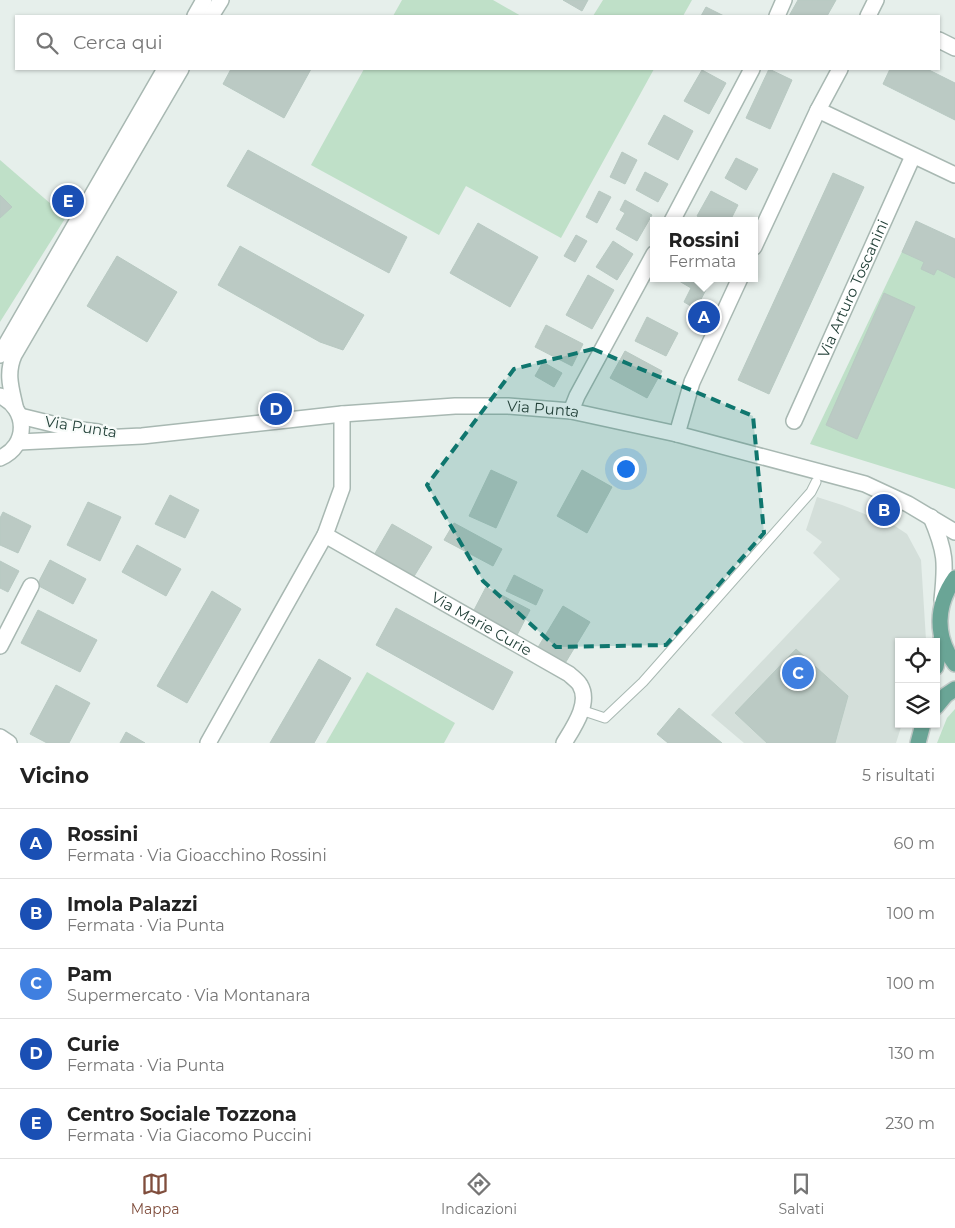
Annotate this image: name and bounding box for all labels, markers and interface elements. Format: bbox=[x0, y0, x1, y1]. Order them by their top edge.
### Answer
search box bbox=[15, 15, 940, 70]
icon: search bbox=[33, 29, 61, 57]
text: Cerca qui bbox=[73, 31, 163, 54]
pin: E bbox=[52, 182, 84, 220]
street label: Via Arturo Toscanini bbox=[814, 216, 892, 361]
popup bbox=[650, 217, 758, 282]
text: Rossini bbox=[668, 229, 740, 252]
text: Fermata bbox=[668, 252, 736, 271]
pin: A bbox=[688, 298, 720, 336]
pin: D bbox=[260, 390, 292, 428]
street label: Via Punta bbox=[506, 396, 581, 422]
street label: Via Punta bbox=[44, 411, 118, 442]
your location bbox=[613, 456, 639, 482]
pin: B bbox=[868, 491, 900, 529]
street label: Via Marie Curie bbox=[428, 588, 535, 660]
map controls bbox=[895, 638, 940, 728]
button: locate bbox=[895, 638, 940, 683]
pin: C bbox=[782, 654, 814, 692]
button: layers bbox=[895, 683, 940, 728]
text: Vicino bbox=[20, 763, 89, 788]
text: 5 risultati bbox=[862, 766, 935, 785]
text: Rossini bbox=[67, 823, 138, 846]
text: A bbox=[30, 834, 42, 853]
text: 60 m bbox=[893, 834, 935, 853]
text: Fermata · Via Gioacchino Rossini bbox=[67, 846, 327, 865]
text: Imola Palazzi bbox=[67, 893, 198, 916]
text: B bbox=[30, 904, 42, 923]
text: 100 m bbox=[887, 904, 935, 923]
text: Fermata · Via Punta bbox=[67, 916, 225, 935]
text: Pam bbox=[67, 963, 112, 986]
text: C bbox=[30, 974, 42, 993]
text: 100 m bbox=[887, 974, 935, 993]
text: Supermercato · Via Montanara bbox=[67, 986, 310, 1005]
text: Curie bbox=[67, 1033, 119, 1056]
text: D bbox=[29, 1044, 43, 1063]
text: 130 m bbox=[888, 1044, 935, 1063]
text: Fermata · Via Punta bbox=[67, 1056, 225, 1075]
text: Centro Sociale Tozzona bbox=[67, 1103, 297, 1126]
text: E bbox=[31, 1114, 41, 1133]
text: 230 m bbox=[885, 1114, 935, 1133]
text: Fermata · Via Giacomo Puccini bbox=[67, 1126, 312, 1145]
tab: Mappa bbox=[131, 1170, 180, 1218]
tab: Indicazioni bbox=[441, 1170, 517, 1218]
tab: Salvati bbox=[779, 1170, 824, 1218]

